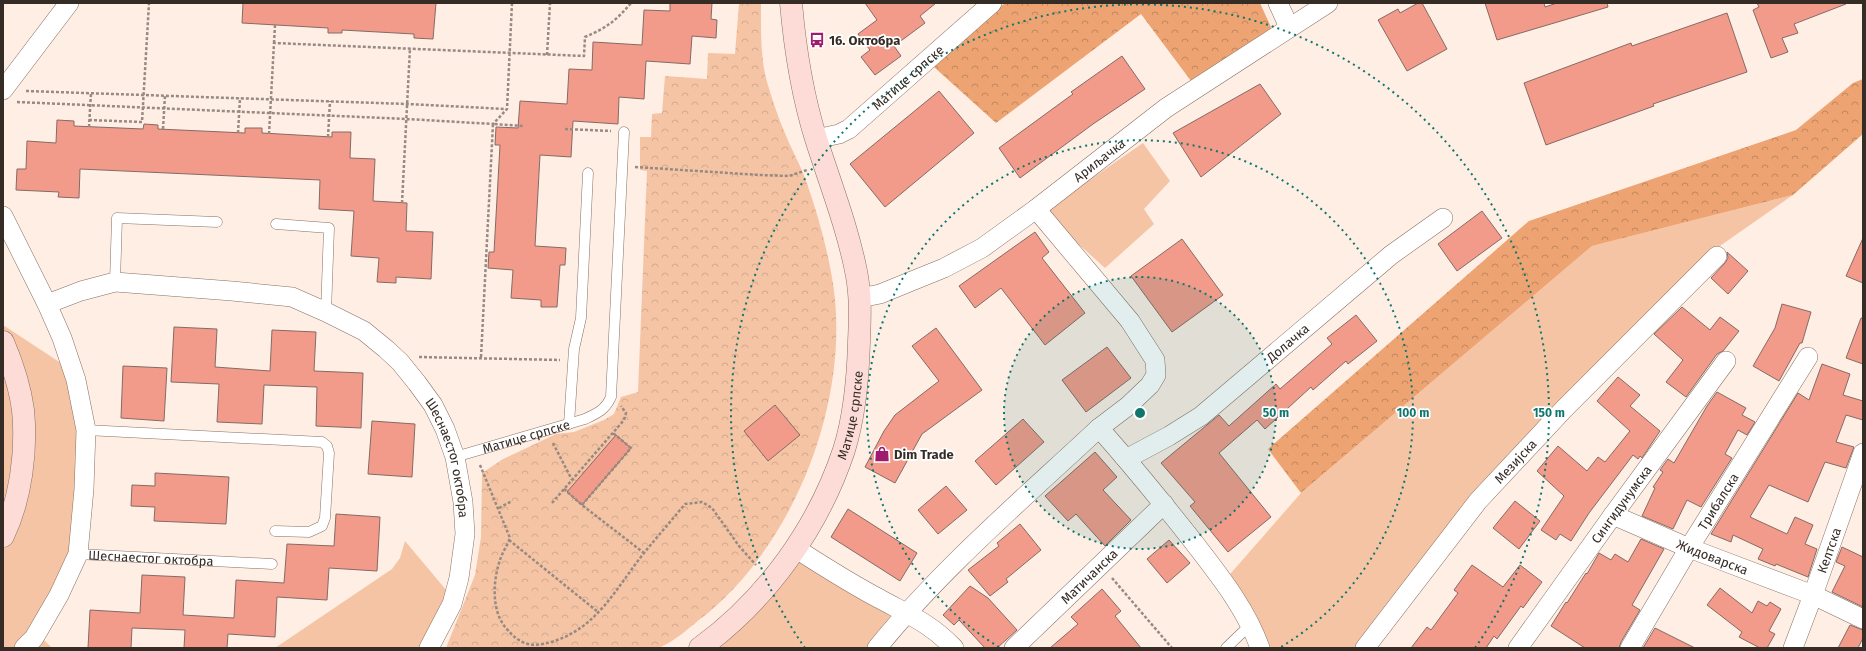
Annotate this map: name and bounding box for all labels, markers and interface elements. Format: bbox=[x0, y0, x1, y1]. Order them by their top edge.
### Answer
bus stop icon: 16. Октобра bbox=[808, 31, 826, 49]
place label: 16. Октобра bbox=[829, 33, 900, 48]
street label: Матице српске bbox=[869, 42, 947, 113]
street label: Ариљачка bbox=[1071, 136, 1128, 185]
street label: Долачка bbox=[1263, 321, 1312, 366]
street label: Матице српске bbox=[834, 370, 866, 462]
street label: Шеснаестог октобра bbox=[422, 395, 471, 518]
centre of rings bbox=[1133, 406, 1147, 420]
text: 50 m bbox=[1263, 406, 1289, 420]
text: 100 m bbox=[1397, 406, 1429, 420]
text: 150 m bbox=[1533, 406, 1565, 420]
street label: Матице српске bbox=[481, 417, 572, 457]
street label: Мезијска bbox=[1491, 436, 1540, 487]
shop icon: Dim Trade bbox=[873, 445, 891, 463]
place label: Dim Trade bbox=[894, 447, 954, 462]
street label: Сингидунумска bbox=[1588, 463, 1655, 546]
street label: Трибалска bbox=[1695, 470, 1742, 533]
street label: Келтска bbox=[1814, 526, 1844, 575]
street label: Жидоварска bbox=[1674, 537, 1750, 578]
street label: Матичанска bbox=[1058, 546, 1121, 607]
street label: Шеснаестог октобра bbox=[88, 548, 214, 569]

